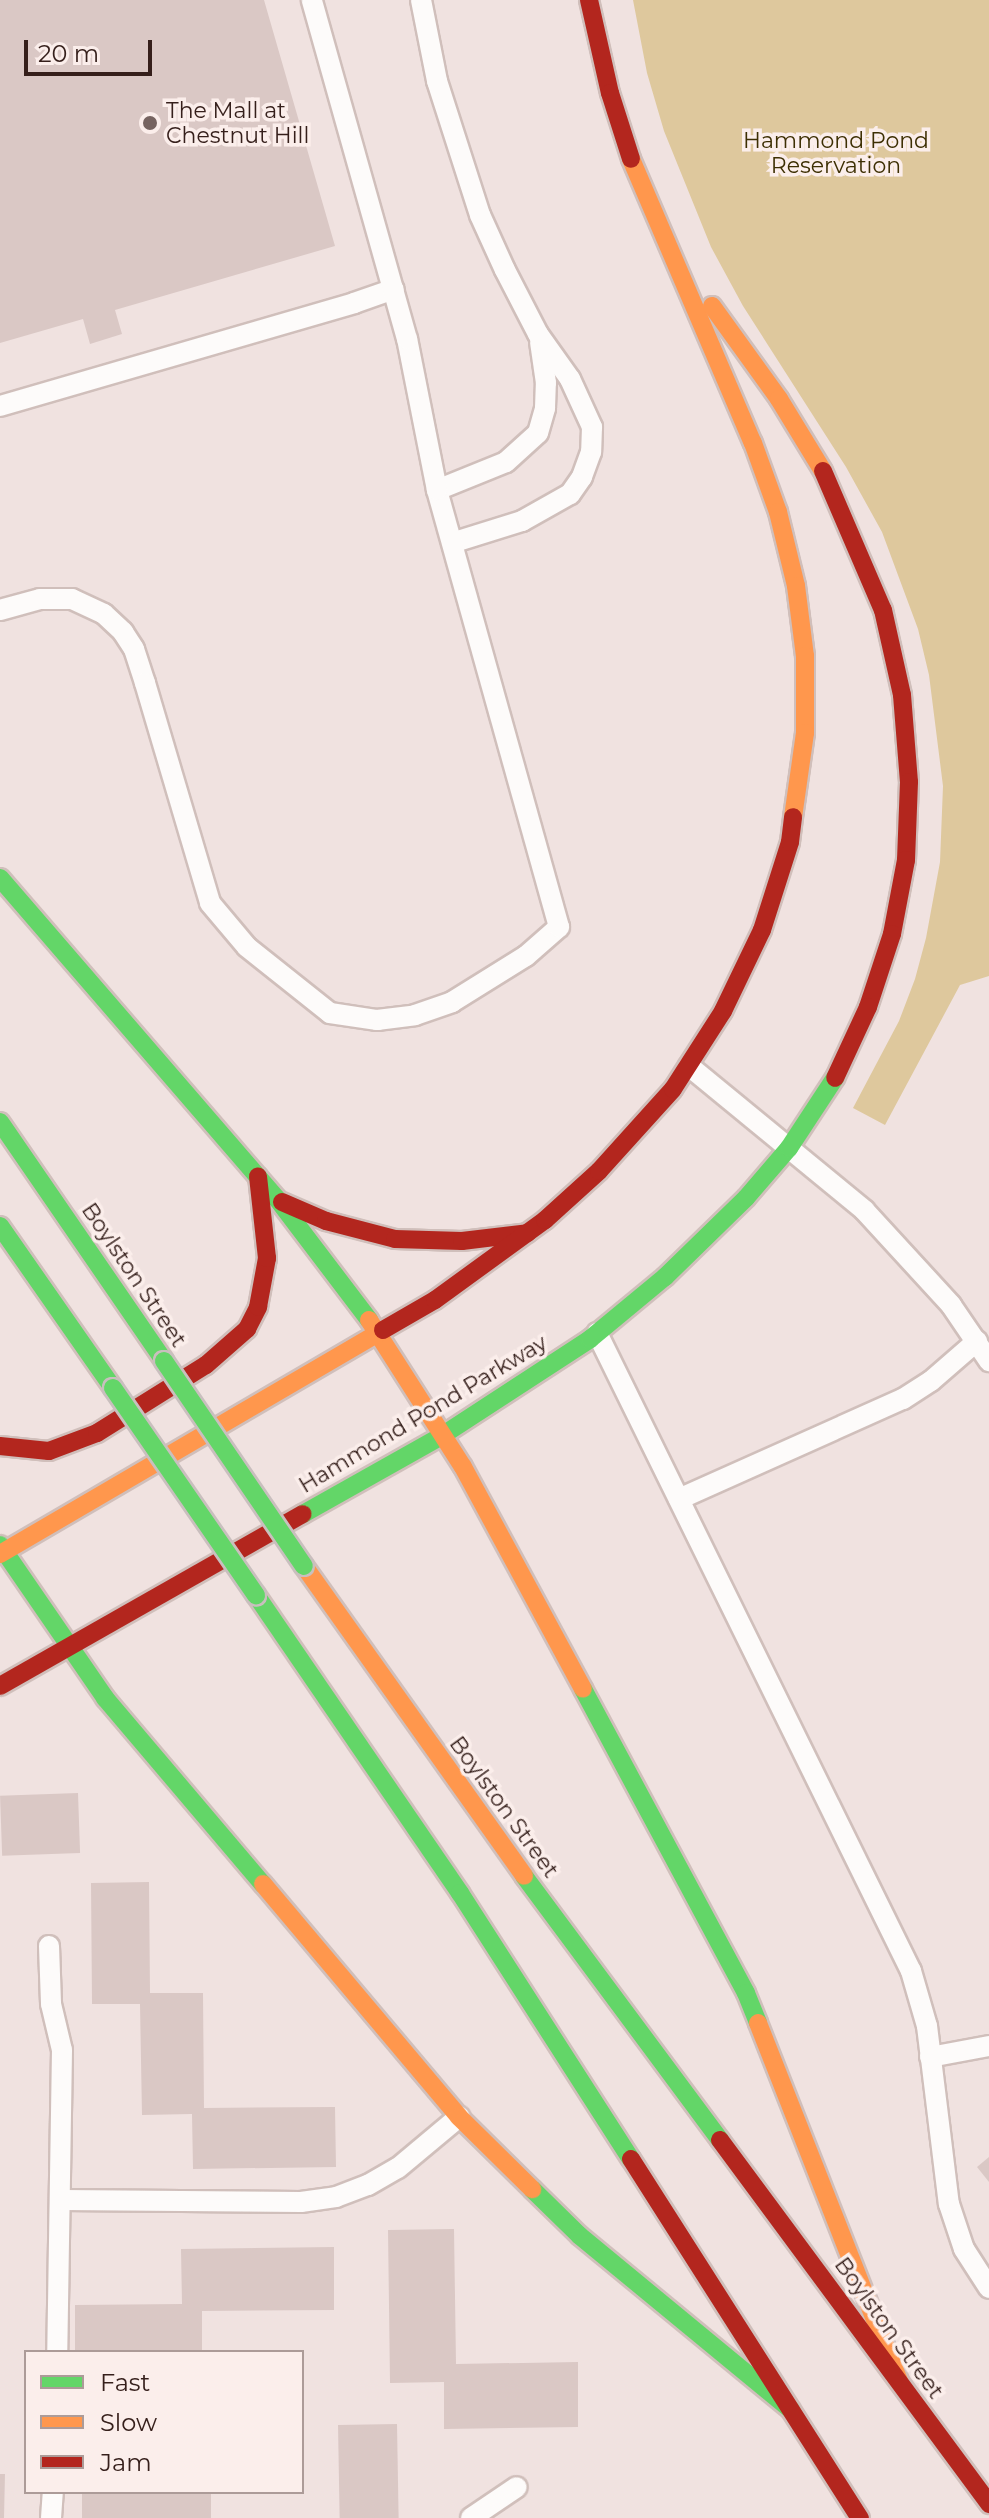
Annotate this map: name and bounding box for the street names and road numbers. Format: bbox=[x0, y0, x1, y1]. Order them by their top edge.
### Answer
street label: Boylston Street bbox=[76, 1198, 192, 1352]
street label: Hammond Pond Parkway bbox=[294, 1329, 552, 1499]
street label: Boylston Street bbox=[444, 1731, 564, 1883]
street label: Boylston Street bbox=[829, 2252, 949, 2404]

